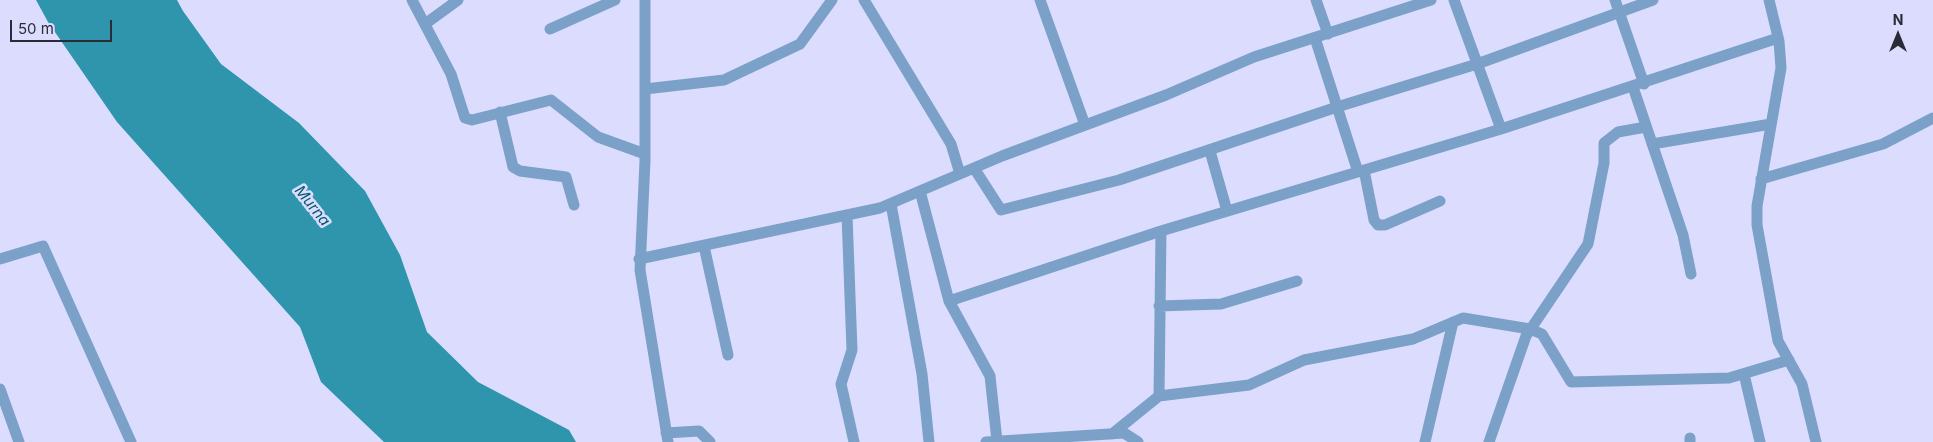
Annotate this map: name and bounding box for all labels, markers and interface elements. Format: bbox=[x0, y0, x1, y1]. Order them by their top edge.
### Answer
scale bar bbox=[12, 10, 115, 42]
north arrow bbox=[1873, 10, 1923, 60]
text: N bbox=[1893, 11, 1903, 28]
text: 50 m bbox=[18, 19, 54, 38]
water label: Murna bbox=[290, 182, 334, 230]

